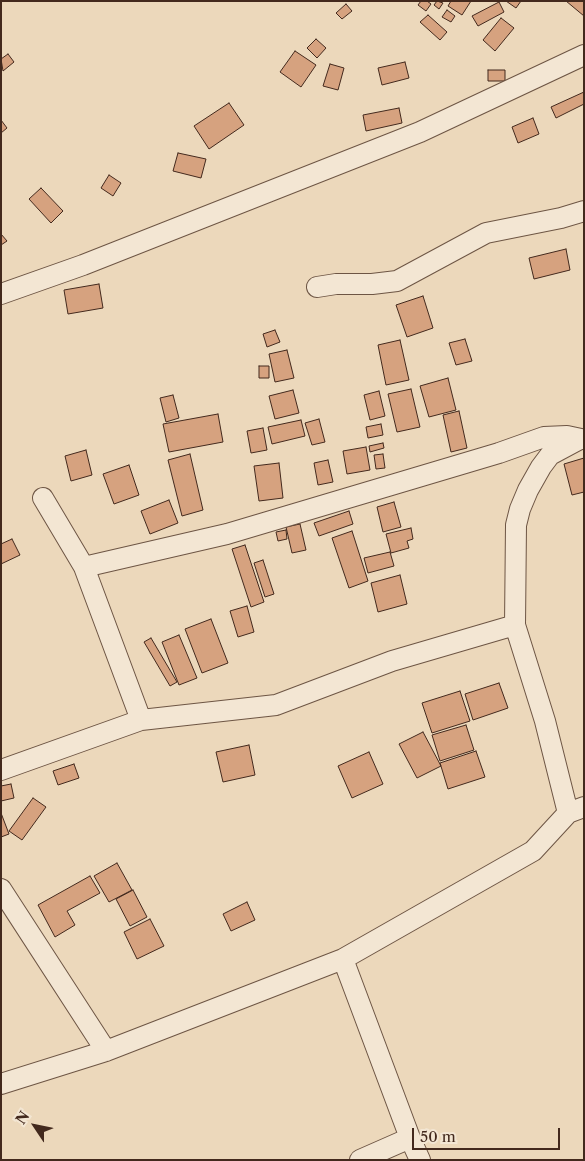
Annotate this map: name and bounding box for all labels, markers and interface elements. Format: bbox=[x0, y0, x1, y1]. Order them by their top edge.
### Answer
north arrow bbox=[10, 1101, 60, 1151]
text: N bbox=[12, 1108, 33, 1128]
scale bar bbox=[415, 1118, 562, 1150]
text: 50 m bbox=[420, 1127, 456, 1146]

